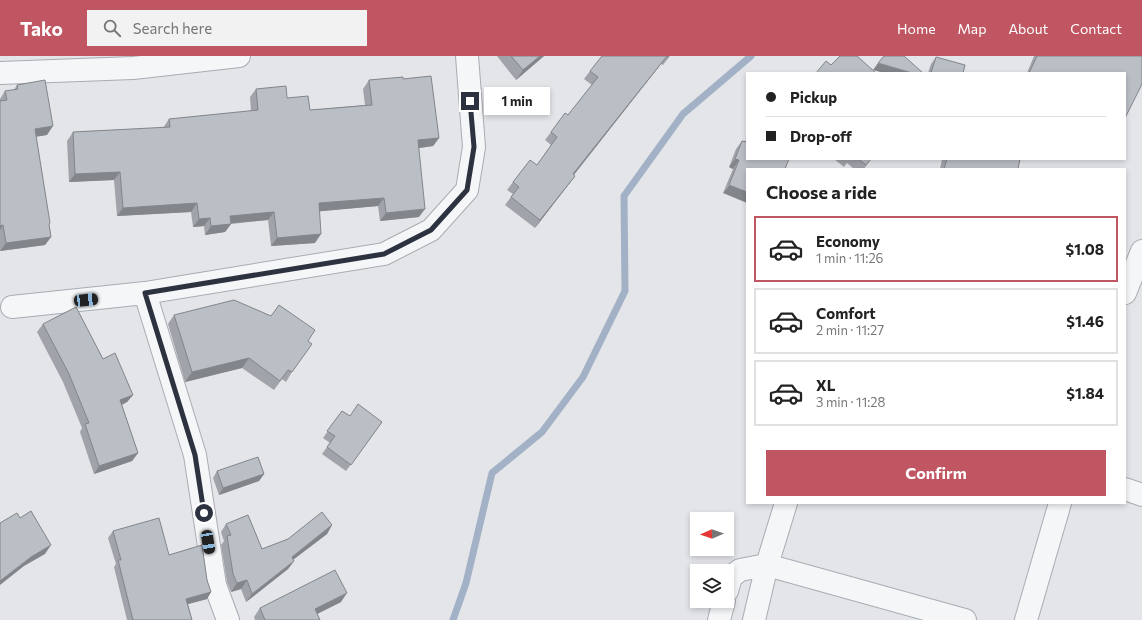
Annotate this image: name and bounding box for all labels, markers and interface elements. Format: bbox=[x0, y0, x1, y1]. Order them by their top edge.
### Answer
search box bbox=[87, 10, 367, 46]
text: Tako bbox=[20, 17, 63, 40]
icon: search bbox=[101, 17, 123, 39]
text: Search here bbox=[133, 19, 212, 37]
text: Home bbox=[897, 20, 936, 37]
text: Map bbox=[958, 20, 986, 37]
text: About bbox=[1008, 20, 1048, 37]
text: Contact bbox=[1070, 20, 1122, 37]
callout: 1 min bbox=[484, 87, 550, 115]
text: Pickup bbox=[790, 88, 837, 106]
route end bbox=[461, 92, 479, 110]
text: 1 min bbox=[502, 93, 532, 109]
text: Drop-off bbox=[790, 127, 852, 145]
text: Choose a ride bbox=[766, 181, 877, 203]
icon: car bbox=[768, 231, 804, 267]
text: Economy bbox=[816, 232, 880, 250]
text: $1.08 bbox=[1066, 240, 1104, 258]
text: 1 min · 11:26 bbox=[816, 250, 883, 266]
car bbox=[73, 293, 99, 307]
icon: car bbox=[768, 303, 804, 339]
text: Comfort bbox=[816, 304, 876, 322]
text: $1.46 bbox=[1066, 312, 1104, 330]
text: 2 min · 11:27 bbox=[816, 322, 884, 338]
icon: car bbox=[768, 375, 804, 411]
text: XL bbox=[816, 376, 835, 394]
text: $1.84 bbox=[1066, 384, 1104, 402]
text: 3 min · 11:28 bbox=[816, 394, 885, 410]
button: Confirm bbox=[766, 450, 1106, 496]
route start bbox=[195, 504, 213, 522]
north arrow bbox=[690, 512, 734, 556]
map controls bbox=[690, 512, 734, 608]
car bbox=[200, 529, 216, 555]
button: layers bbox=[690, 564, 734, 608]

